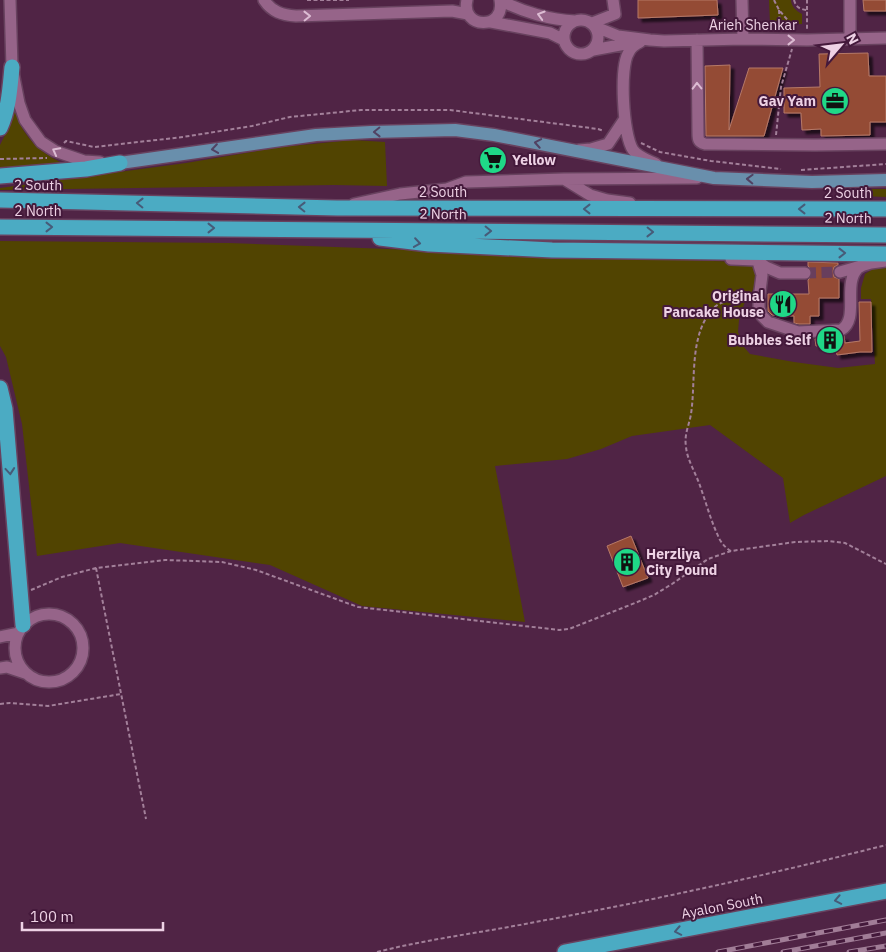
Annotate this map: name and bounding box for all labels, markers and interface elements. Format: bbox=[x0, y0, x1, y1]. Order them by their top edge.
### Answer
one-way arrow bbox=[537, 10, 545, 21]
one-way arrow bbox=[304, 11, 311, 21]
street label: Arieh Shenkar bbox=[709, 16, 797, 34]
north arrow bbox=[816, 20, 866, 70]
text: N bbox=[842, 30, 863, 48]
one-way arrow bbox=[788, 35, 796, 45]
one-way arrow bbox=[692, 82, 702, 90]
office icon: Gav Yam bbox=[820, 86, 850, 116]
place label: Gav Yam bbox=[759, 92, 816, 110]
one-way arrow bbox=[373, 126, 381, 137]
one-way arrow bbox=[534, 139, 543, 149]
one-way arrow bbox=[211, 143, 219, 154]
supermarket icon: Yellow bbox=[478, 145, 508, 175]
one-way arrow bbox=[52, 147, 61, 157]
place label: Yellow bbox=[512, 151, 556, 169]
one-way arrow bbox=[746, 174, 754, 185]
street label: 2 South bbox=[14, 176, 62, 194]
street label: 2 South bbox=[419, 183, 467, 201]
street label: 2 South bbox=[824, 184, 872, 202]
one-way arrow bbox=[136, 198, 144, 208]
street label: 2 North bbox=[14, 202, 62, 220]
one-way arrow bbox=[298, 202, 306, 212]
one-way arrow bbox=[583, 204, 591, 214]
one-way arrow bbox=[798, 204, 806, 214]
street label: 2 North bbox=[419, 205, 467, 223]
street label: 2 North bbox=[824, 209, 872, 227]
one-way arrow bbox=[45, 222, 53, 232]
one-way arrow bbox=[208, 223, 215, 233]
one-way arrow bbox=[484, 226, 492, 236]
one-way arrow bbox=[647, 227, 655, 237]
one-way arrow bbox=[413, 237, 421, 247]
one-way arrow bbox=[838, 248, 846, 259]
place label: Original Pancake House bbox=[663, 287, 764, 321]
restaurant icon: Original Pancake House bbox=[768, 289, 798, 319]
building icon: Bubbles Self bbox=[815, 325, 845, 355]
place label: Bubbles Self bbox=[728, 331, 811, 349]
one-way arrow bbox=[4, 467, 15, 475]
place label: Herzliya City Pound bbox=[646, 545, 717, 579]
building icon: Herzliya City Pound bbox=[612, 547, 642, 577]
street label: Ayalon South bbox=[680, 889, 764, 923]
one-way arrow bbox=[834, 895, 842, 905]
scale bar bbox=[22, 900, 164, 932]
text: 100 m bbox=[30, 907, 74, 926]
one-way arrow bbox=[674, 925, 683, 935]

